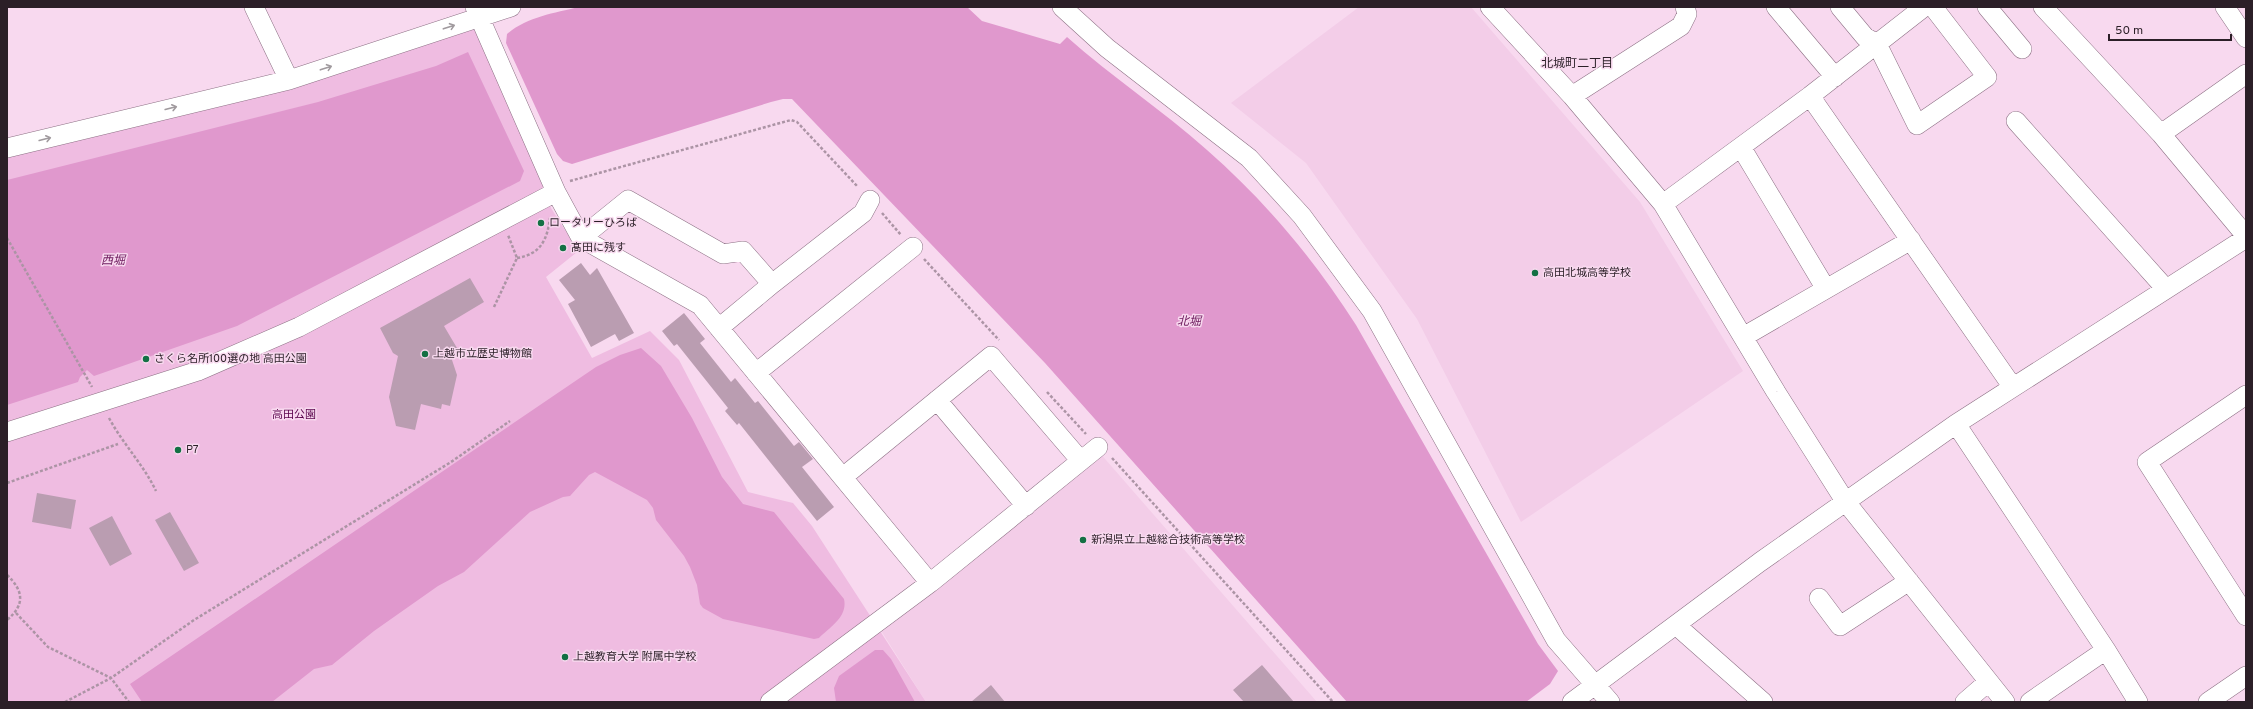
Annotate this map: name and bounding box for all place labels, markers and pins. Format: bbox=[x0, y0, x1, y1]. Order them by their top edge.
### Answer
place label: ロータリーひろば bbox=[549, 216, 637, 230]
marker: ロータリーひろば bbox=[536, 218, 546, 228]
place label: 髙田に残す bbox=[571, 241, 626, 255]
marker: 髙田に残す bbox=[558, 243, 568, 253]
place label: 高田北城高等学校 bbox=[1543, 266, 1631, 280]
marker: 高田北城高等学校 bbox=[1530, 268, 1540, 278]
place label: 上越市立歴史博物館 bbox=[433, 347, 532, 361]
marker: 上越市立歴史博物館 bbox=[420, 349, 430, 359]
place label: さくら名所100選の地 高田公園 bbox=[154, 352, 307, 366]
marker: さくら名所100選の地 高田公園 bbox=[141, 354, 151, 364]
place label: P7 bbox=[186, 443, 199, 457]
marker: P7 bbox=[173, 445, 183, 455]
place label: 新潟県立上越総合技術高等学校 bbox=[1091, 533, 1245, 547]
marker: 新潟県立上越総合技術高等学校 bbox=[1078, 535, 1088, 545]
place label: 上越教育大学 附属中学校 bbox=[573, 650, 697, 664]
marker: 上越教育大学 附属中学校 bbox=[560, 652, 570, 662]

